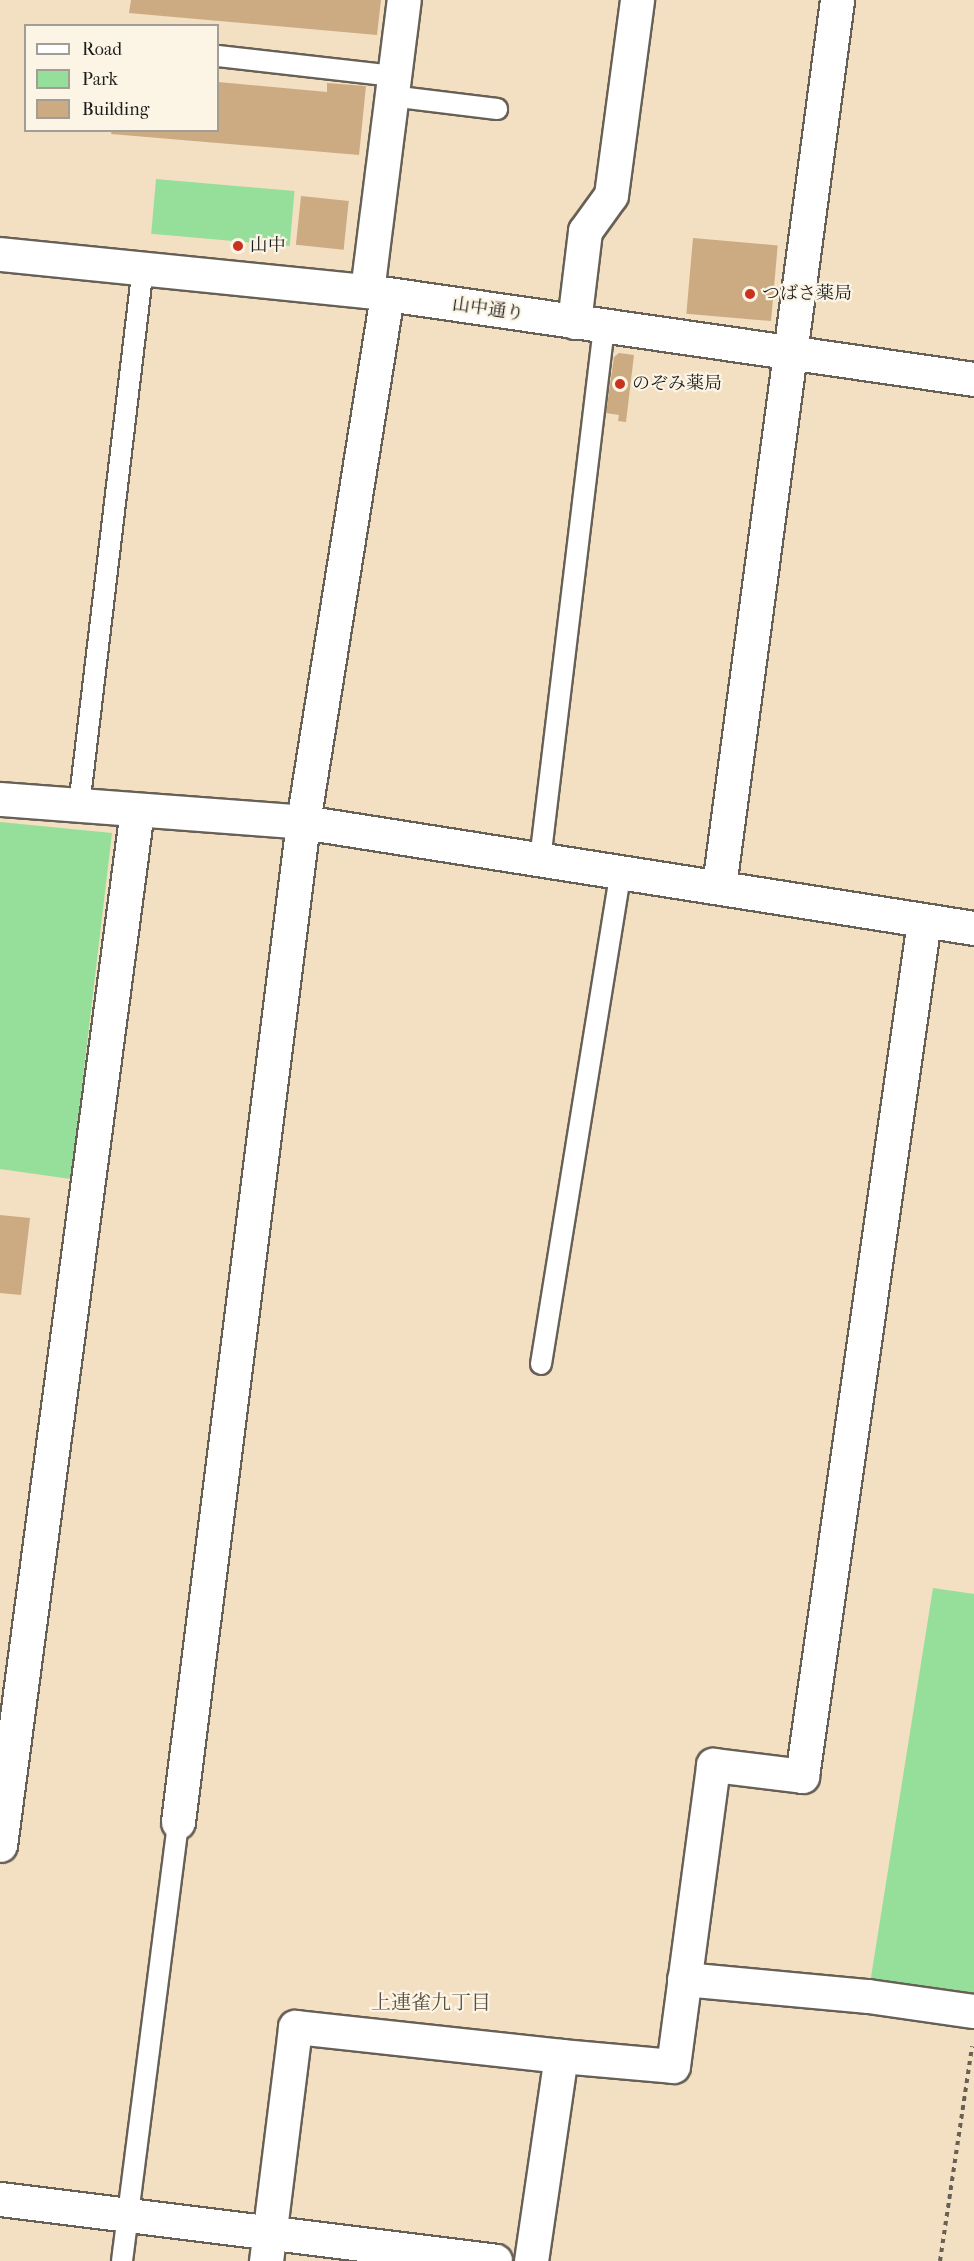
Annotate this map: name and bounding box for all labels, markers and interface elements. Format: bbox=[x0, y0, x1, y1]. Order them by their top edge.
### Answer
legend bbox=[24, 24, 219, 132]
text: Road bbox=[82, 39, 122, 60]
text: Park bbox=[82, 69, 118, 90]
text: Building bbox=[82, 99, 149, 120]
place label: 山中 bbox=[250, 235, 286, 257]
marker: 山中 bbox=[231, 239, 245, 253]
place label: つばさ薬局 bbox=[762, 283, 852, 305]
marker: つばさ薬局 bbox=[743, 287, 757, 301]
street label: 山中通り bbox=[451, 294, 525, 326]
place label: のぞみ薬局 bbox=[632, 373, 722, 395]
marker: のぞみ薬局 bbox=[613, 377, 627, 391]
district label: 上連雀九丁目 bbox=[371, 1990, 491, 2014]

